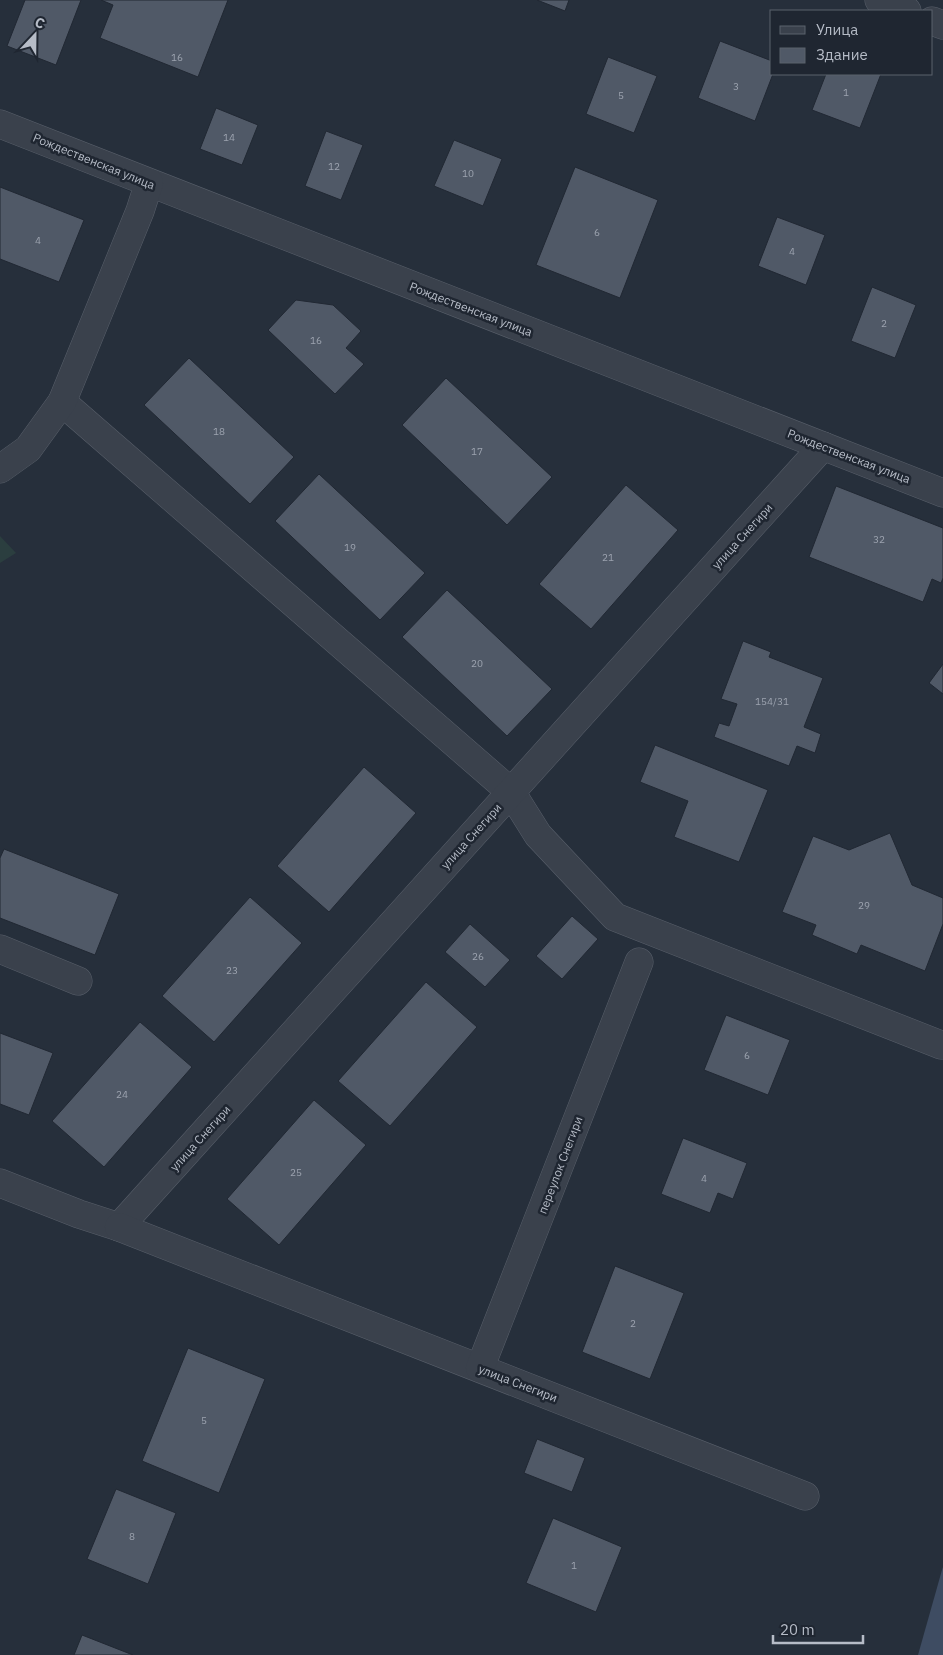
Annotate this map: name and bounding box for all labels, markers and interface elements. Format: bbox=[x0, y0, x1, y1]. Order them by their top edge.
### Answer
north arrow bbox=[10, 10, 60, 60]
legend bbox=[770, 10, 933, 75]
text: С bbox=[32, 13, 47, 33]
text: Улица bbox=[816, 20, 858, 39]
text: Здание bbox=[816, 45, 868, 64]
house number: 16 bbox=[171, 51, 183, 64]
house number: 3 bbox=[733, 80, 739, 93]
house number: 1 bbox=[843, 86, 849, 99]
house number: 5 bbox=[618, 89, 624, 102]
street label: Рождественская улица bbox=[31, 130, 158, 193]
house number: 14 bbox=[223, 131, 235, 144]
house number: 12 bbox=[328, 160, 340, 173]
house number: 10 bbox=[462, 167, 474, 180]
house number: 6 bbox=[594, 226, 600, 239]
house number: 4 bbox=[35, 234, 41, 247]
house number: 4 bbox=[789, 245, 795, 258]
street label: Рождественская улица bbox=[408, 279, 535, 340]
house number: 2 bbox=[881, 317, 887, 330]
house number: 16 bbox=[310, 334, 322, 347]
house number: 18 bbox=[213, 425, 225, 438]
street label: Рождественская улица bbox=[786, 426, 913, 487]
house number: 17 bbox=[471, 445, 483, 458]
street label: улица Снегири bbox=[709, 500, 775, 572]
house number: 32 bbox=[873, 533, 885, 546]
house number: 19 bbox=[344, 541, 356, 554]
house number: 21 bbox=[602, 551, 614, 564]
house number: 20 bbox=[471, 657, 483, 670]
house number: 154/31 bbox=[755, 695, 789, 708]
street label: улица Снегири bbox=[438, 800, 504, 872]
house number: 29 bbox=[858, 899, 870, 912]
house number: 26 bbox=[472, 950, 484, 963]
house number: 23 bbox=[226, 964, 238, 977]
house number: 6 bbox=[744, 1049, 750, 1062]
house number: 24 bbox=[116, 1088, 128, 1101]
street label: улица Снегири bbox=[167, 1102, 233, 1174]
street label: переулок Снегири bbox=[535, 1114, 585, 1216]
house number: 25 bbox=[290, 1166, 302, 1179]
house number: 4 bbox=[701, 1172, 707, 1185]
house number: 2 bbox=[630, 1317, 636, 1330]
street label: улица Снегири bbox=[476, 1361, 560, 1405]
house number: 5 bbox=[201, 1414, 207, 1427]
house number: 8 bbox=[129, 1530, 135, 1543]
house number: 1 bbox=[571, 1559, 577, 1572]
scale bar bbox=[773, 1612, 863, 1644]
text: 20 m bbox=[780, 1620, 815, 1639]

